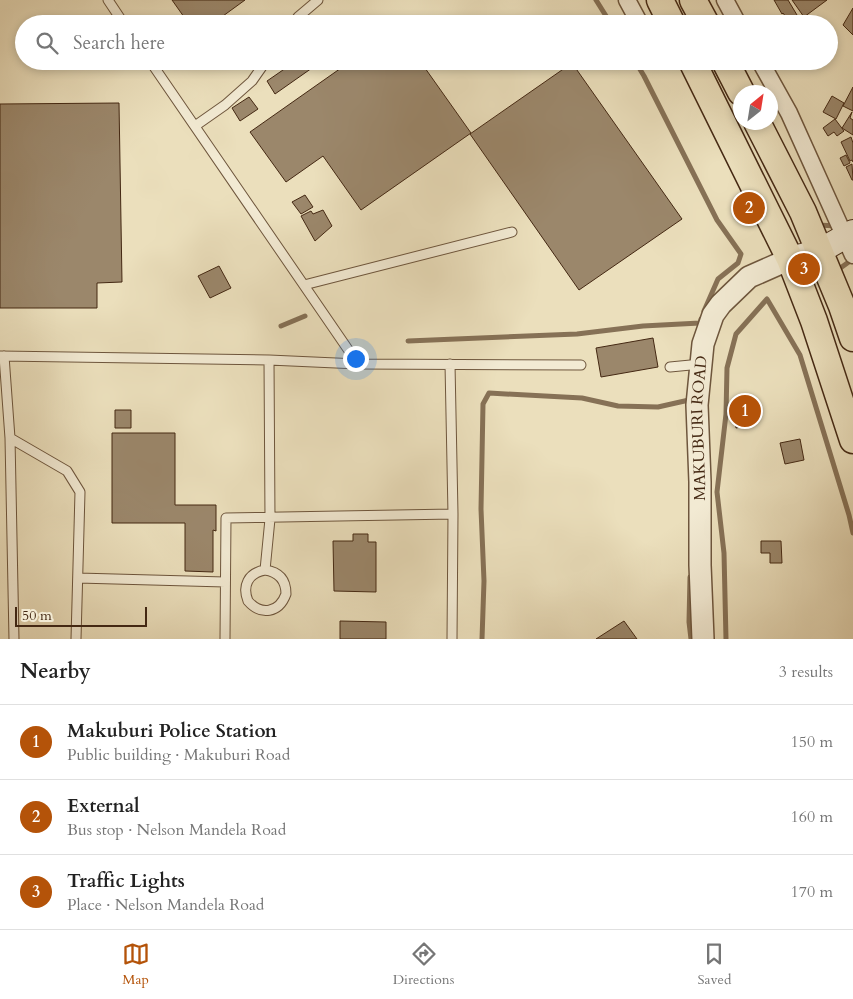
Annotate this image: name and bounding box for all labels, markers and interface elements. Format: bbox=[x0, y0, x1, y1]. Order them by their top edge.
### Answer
search box bbox=[15, 15, 838, 70]
icon: search bbox=[33, 29, 61, 57]
text: Search here bbox=[73, 30, 165, 56]
north arrow bbox=[733, 85, 778, 130]
pin: 2 bbox=[733, 189, 765, 227]
pin: 3 bbox=[788, 250, 820, 288]
your location bbox=[343, 346, 369, 372]
street label: MAKUBURI ROAD bbox=[686, 355, 713, 501]
pin: 1 bbox=[729, 392, 761, 430]
scale bar bbox=[15, 604, 148, 627]
text: 50 m bbox=[22, 606, 52, 625]
text: Nearby bbox=[20, 657, 91, 686]
text: 3 results bbox=[779, 661, 833, 683]
text: Makuburi Police Station bbox=[67, 718, 277, 744]
text: 1 bbox=[32, 731, 40, 753]
text: 150 m bbox=[791, 731, 833, 753]
text: Public building · Makuburi Road bbox=[67, 744, 290, 766]
text: External bbox=[67, 793, 140, 819]
text: 2 bbox=[32, 806, 40, 828]
text: 160 m bbox=[791, 806, 833, 828]
text: Bus stop · Nelson Mandela Road bbox=[67, 819, 286, 841]
text: Traffic Lights bbox=[67, 868, 185, 894]
text: 3 bbox=[32, 881, 40, 903]
text: 170 m bbox=[791, 881, 833, 903]
text: Place · Nelson Mandela Road bbox=[67, 894, 264, 916]
tab: Map bbox=[122, 940, 150, 989]
tab: Directions bbox=[393, 940, 454, 989]
tab: Saved bbox=[697, 940, 731, 989]

